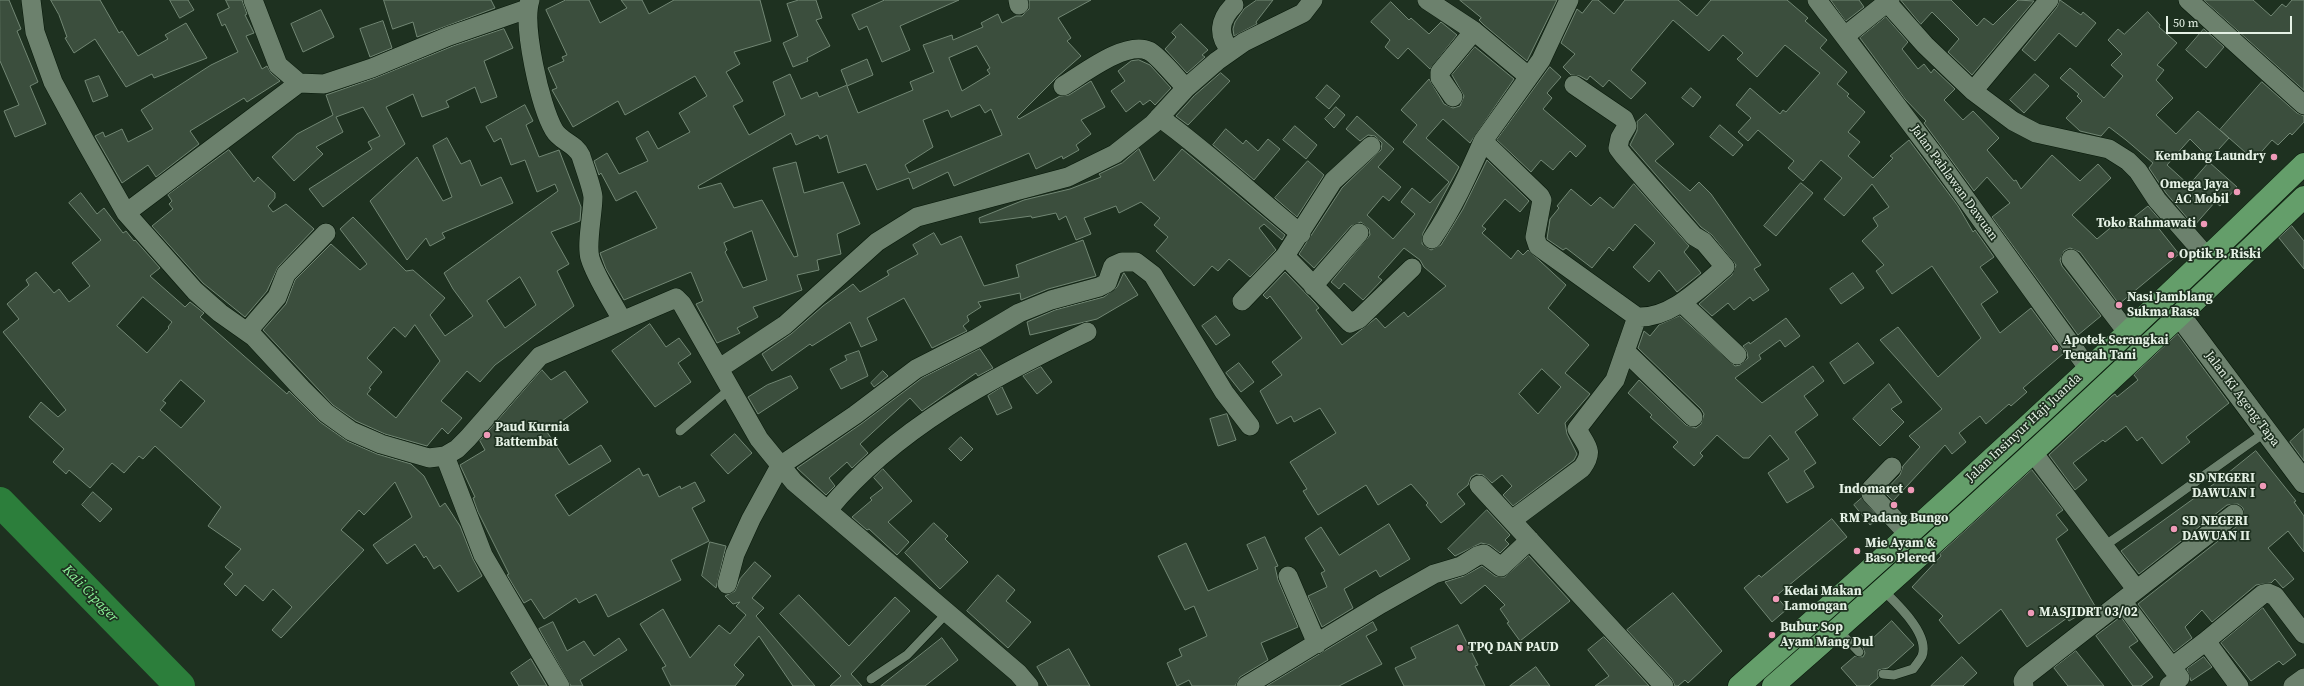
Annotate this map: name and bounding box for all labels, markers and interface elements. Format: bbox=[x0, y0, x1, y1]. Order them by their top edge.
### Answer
scale bar bbox=[2168, 8, 2294, 34]
text: 50 m bbox=[2173, 15, 2199, 31]
street label: Jalan Pahlawan Dawuan bbox=[1907, 122, 2001, 244]
place label: Kembang Laundry bbox=[2155, 149, 2266, 165]
marker: Kembang Laundry bbox=[2269, 152, 2279, 162]
place label: Omega Jaya AC Mobil bbox=[2160, 177, 2229, 208]
marker: Omega Jaya AC Mobil bbox=[2232, 187, 2242, 197]
place label: Toko Rahmawati bbox=[2096, 216, 2196, 232]
marker: Toko Rahmawati bbox=[2199, 219, 2209, 229]
place label: Optik B. Riski bbox=[2179, 247, 2261, 263]
marker: Optik B. Riski bbox=[2166, 250, 2176, 260]
place label: Nasi Jamblang Sukma Rasa bbox=[2127, 290, 2213, 321]
marker: Nasi Jamblang Sukma Rasa bbox=[2114, 300, 2124, 310]
place label: Apotek Serangkai Tengah Tani bbox=[2063, 333, 2169, 364]
marker: Apotek Serangkai Tengah Tani bbox=[2050, 343, 2060, 353]
street label: Jalan Ki Ageng Tapa bbox=[2201, 348, 2283, 450]
street label: Jalan Insinyur Haji Juanda bbox=[1963, 370, 2085, 486]
place label: Paud Kurnia Battembat bbox=[495, 420, 569, 451]
marker: Paud Kurnia Battembat bbox=[482, 430, 492, 440]
place label: SD NEGERI DAWUAN I bbox=[2189, 471, 2255, 502]
marker: SD NEGERI DAWUAN I bbox=[2258, 481, 2268, 491]
place label: Indomaret bbox=[1839, 482, 1903, 498]
marker: Indomaret bbox=[1906, 485, 1916, 495]
marker: RM Padang Bungo bbox=[1889, 500, 1899, 510]
place label: RM Padang Bungo bbox=[1840, 511, 1948, 527]
place label: SD NEGERI DAWUAN II bbox=[2182, 514, 2250, 545]
marker: SD NEGERI DAWUAN II bbox=[2169, 524, 2179, 534]
place label: Mie Ayam & Baso Plered bbox=[1865, 536, 1936, 567]
marker: Mie Ayam & Baso Plered bbox=[1852, 546, 1862, 556]
water label: Kali Cipager bbox=[59, 562, 121, 626]
place label: Kedai Makan Lamongan bbox=[1784, 584, 1862, 615]
marker: Kedai Makan Lamongan bbox=[1771, 594, 1781, 604]
place label: MASJIDRT 03/02 bbox=[2039, 605, 2138, 621]
marker: MASJIDRT 03/02 bbox=[2026, 608, 2036, 618]
place label: Bubur Sop Ayam Mang Dul bbox=[1780, 620, 1873, 651]
marker: Bubur Sop Ayam Mang Dul bbox=[1767, 630, 1777, 640]
place label: TPQ DAN PAUD bbox=[1468, 640, 1559, 656]
marker: TPQ DAN PAUD bbox=[1455, 643, 1465, 653]

